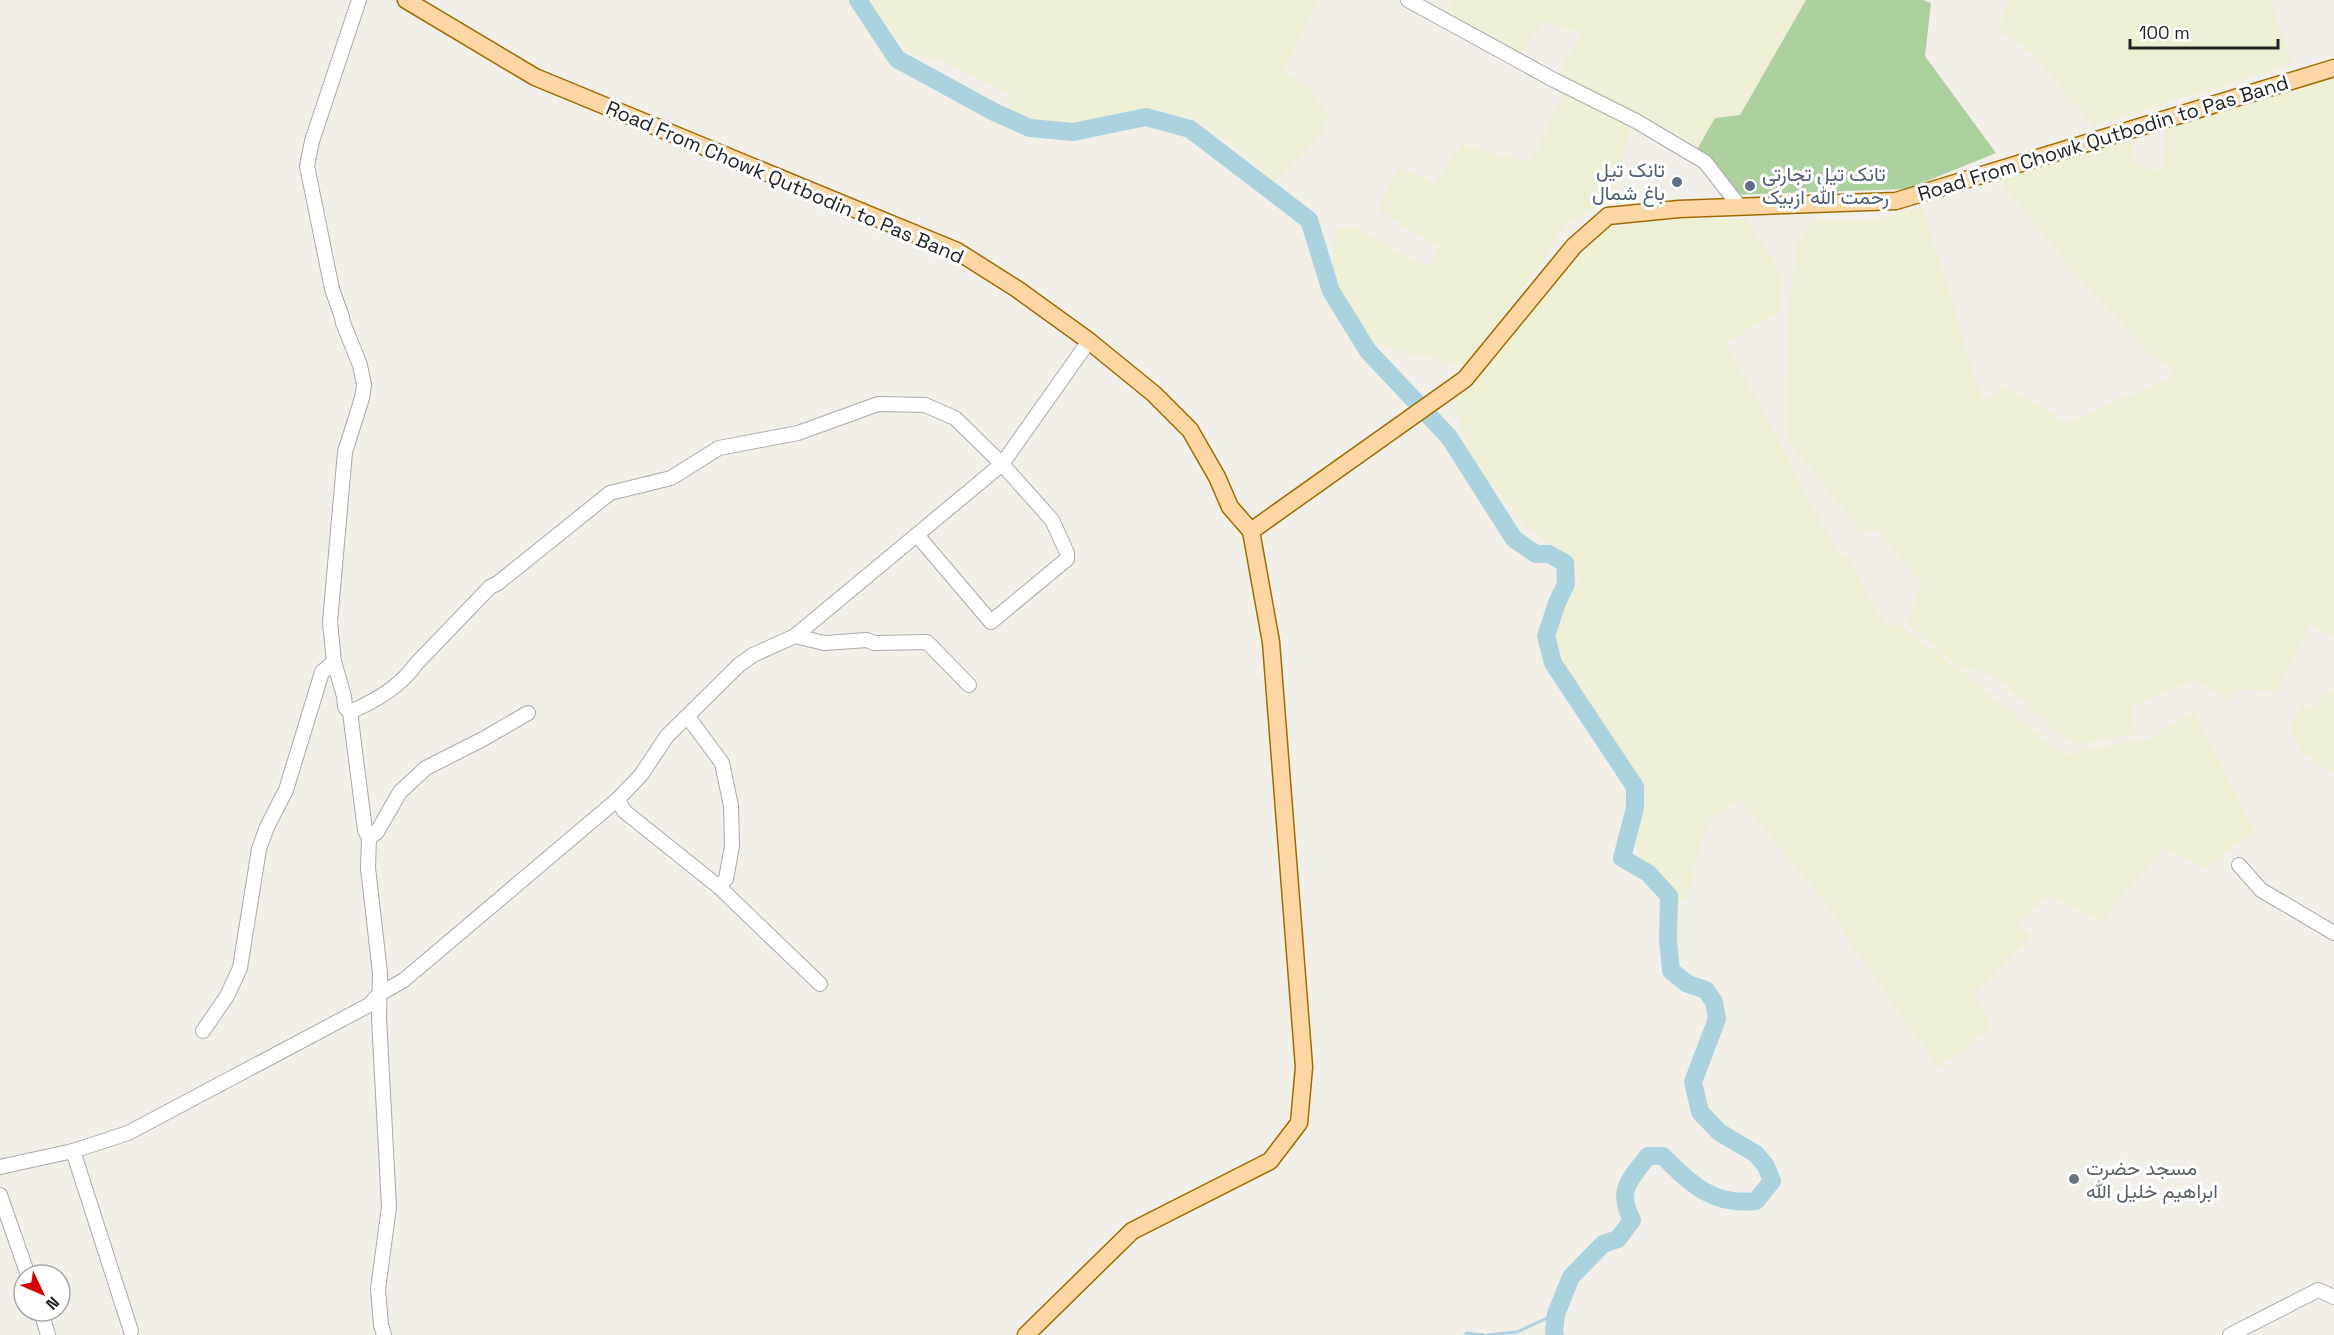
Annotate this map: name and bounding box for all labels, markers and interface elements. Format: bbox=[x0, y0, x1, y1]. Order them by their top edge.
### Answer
scale bar bbox=[2130, 12, 2278, 50]
text: 100 m bbox=[2139, 21, 2190, 44]
street label: Road From Chowk Qutbodin to Pas Band bbox=[1914, 69, 2292, 207]
street label: Road From Chowk Qutbodin to Pas Band bbox=[602, 95, 968, 269]
place label: تانک تیل باغ شمال bbox=[1592, 157, 1665, 207]
place label: تانک تیل تجارتی رحمت الله ازبیک bbox=[1762, 161, 1889, 210]
marker: تانک تیل باغ شمال bbox=[1670, 175, 1684, 189]
marker: تانک تیل تجارتی رحمت الله ازبیک bbox=[1743, 179, 1757, 193]
place label: مسجد حضرت ابراهیم خلیل الله bbox=[2086, 1155, 2218, 1204]
marker: مسجد حضرت ابراهیم خلیل الله bbox=[2067, 1172, 2081, 1186]
north arrow bbox=[12, 1263, 72, 1323]
text: N bbox=[41, 1292, 64, 1314]

